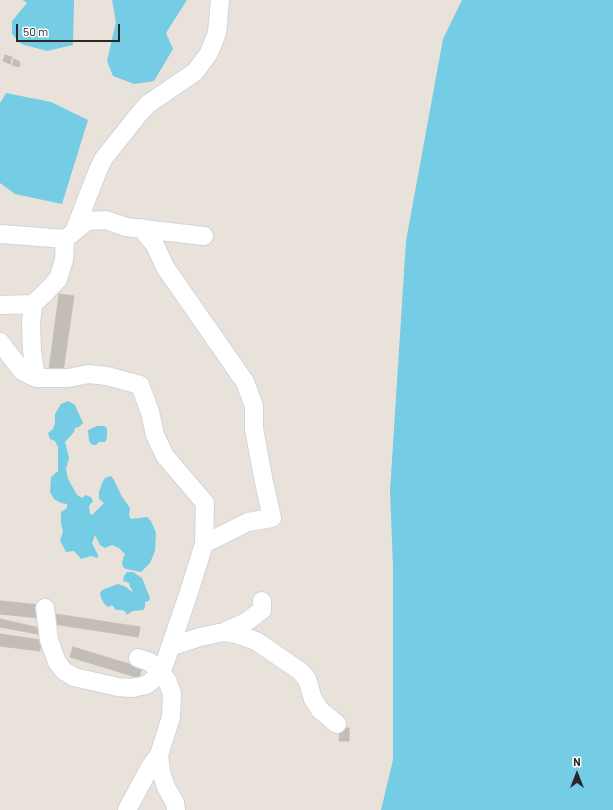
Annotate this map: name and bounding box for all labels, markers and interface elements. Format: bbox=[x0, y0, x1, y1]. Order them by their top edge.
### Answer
scale bar bbox=[18, 16, 122, 42]
text: 50 m bbox=[23, 24, 48, 38]
north arrow bbox=[557, 754, 597, 794]
text: N bbox=[573, 755, 581, 768]

